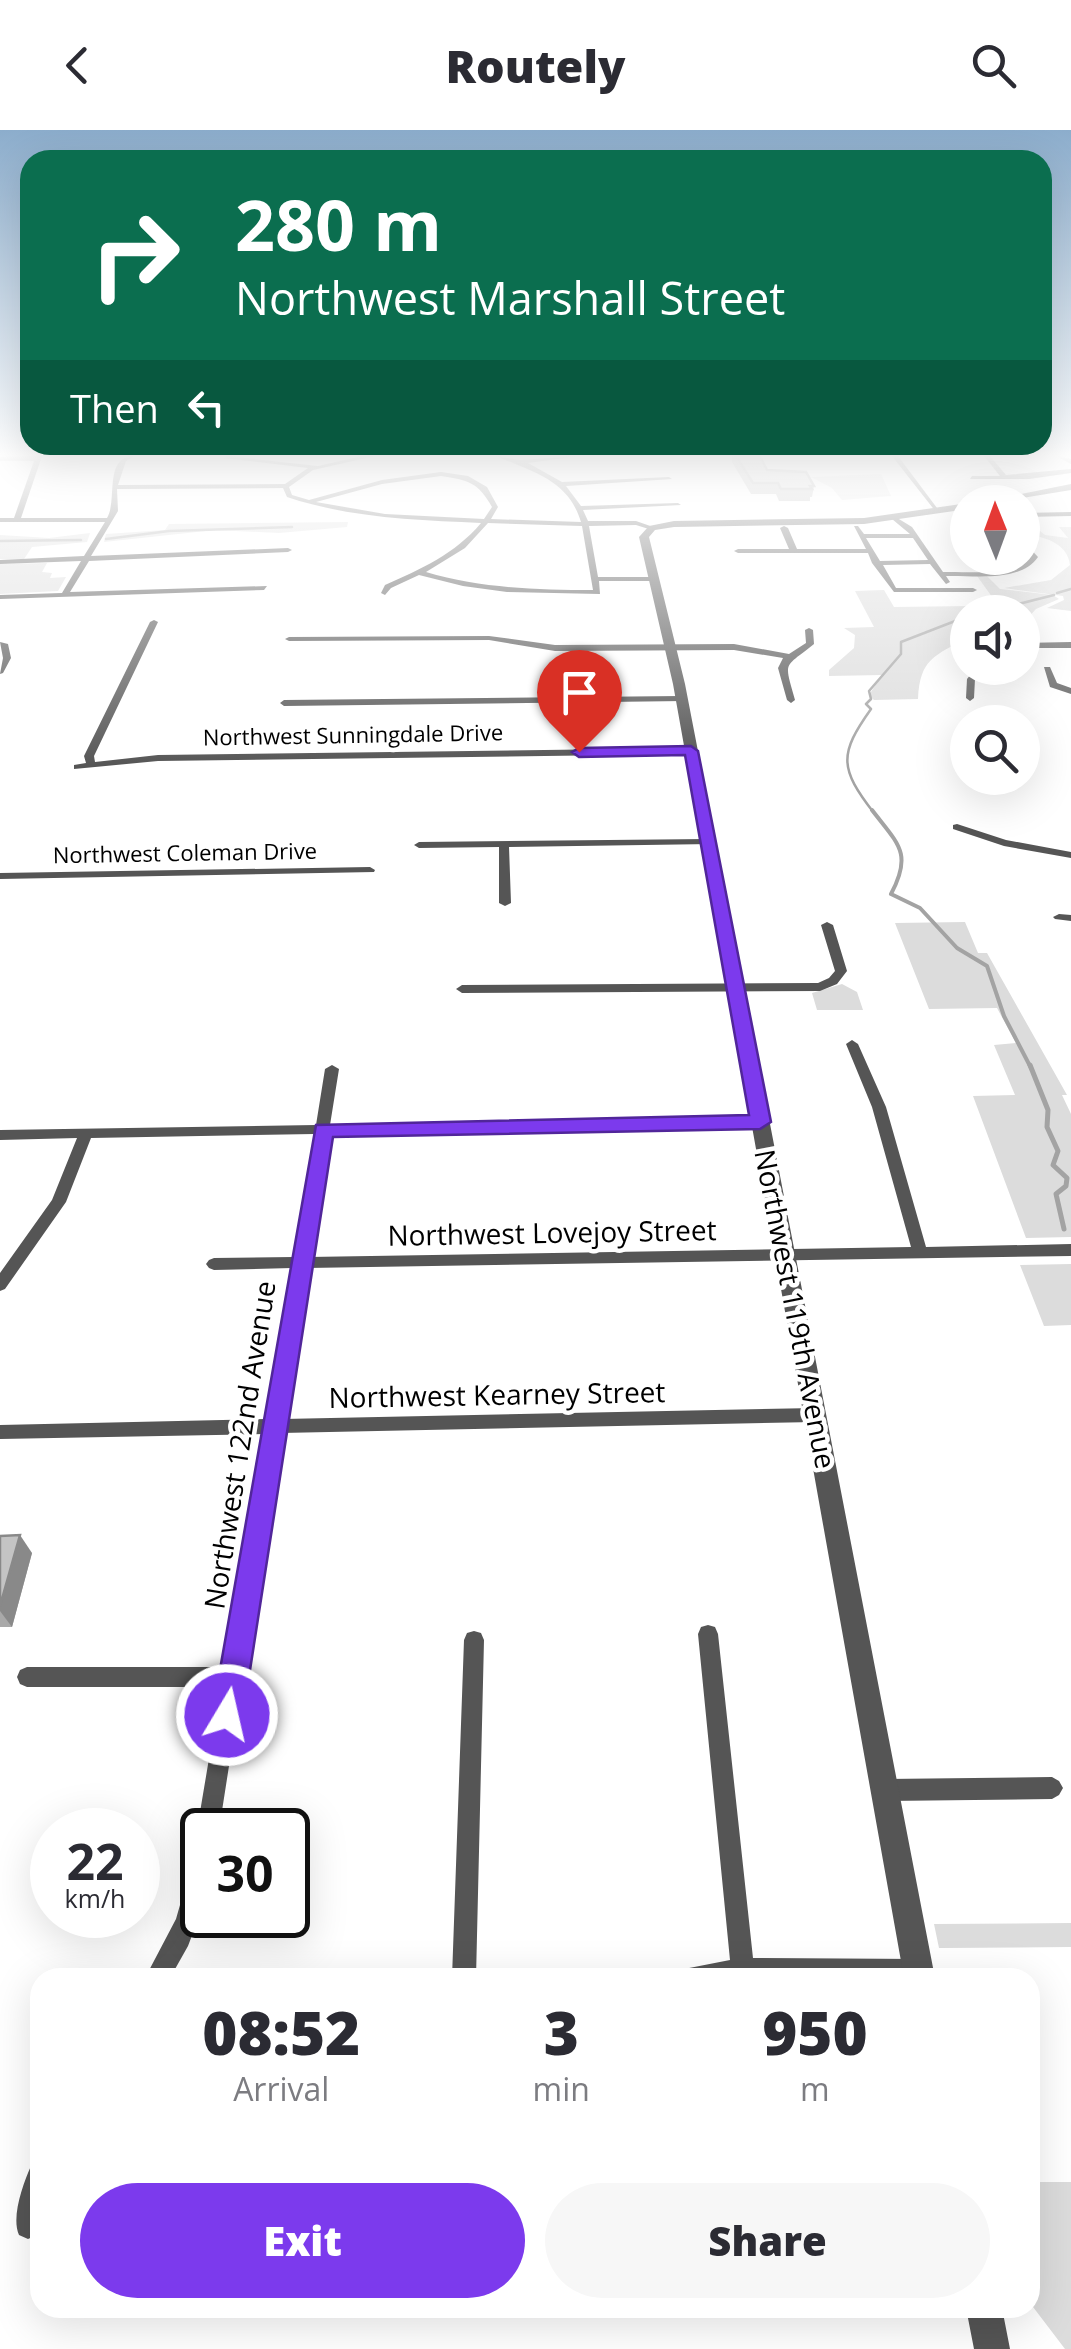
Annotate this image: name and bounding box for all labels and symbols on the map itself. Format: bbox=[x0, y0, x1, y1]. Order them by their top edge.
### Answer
north arrow bbox=[950, 485, 1040, 575]
pin bbox=[537, 650, 622, 753]
street label: Northwest Sunningdale Drive bbox=[203, 716, 503, 752]
street label: Northwest Coleman Drive bbox=[53, 835, 317, 869]
street label: Northwest 119th Avenue bbox=[746, 1146, 846, 1472]
street label: Northwest Lovejoy Street bbox=[387, 1210, 717, 1254]
street label: Northwest 122nd Avenue bbox=[194, 1278, 284, 1612]
street label: Northwest Kearney Street bbox=[328, 1372, 666, 1416]
position arrow bbox=[175, 1663, 279, 1767]
speed limit sign: 30 bbox=[180, 1808, 310, 1938]

